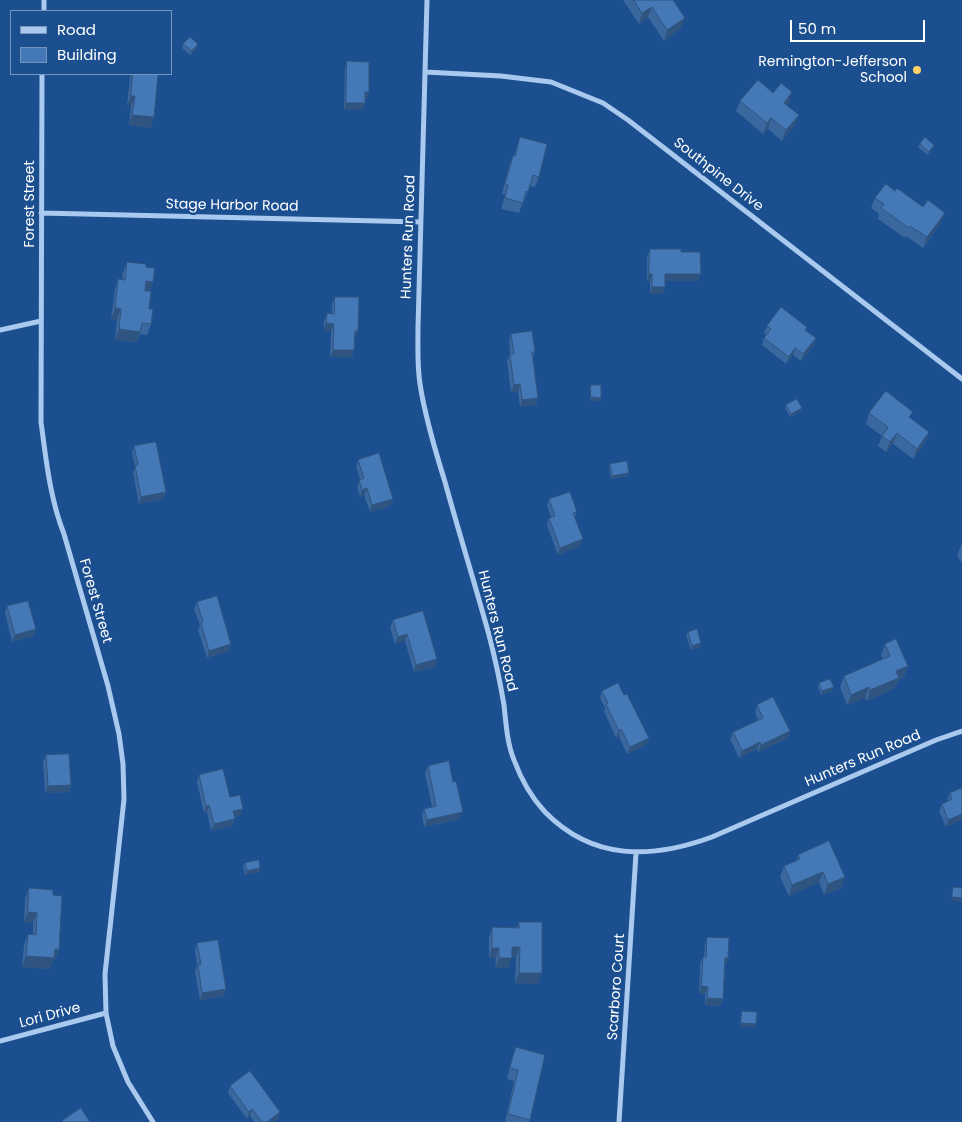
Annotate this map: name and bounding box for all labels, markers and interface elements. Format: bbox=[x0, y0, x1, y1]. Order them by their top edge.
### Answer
legend bbox=[10, 10, 172, 75]
scale bar bbox=[792, 10, 927, 42]
text: 50 m bbox=[798, 18, 836, 39]
text: Road bbox=[57, 19, 96, 40]
text: Building bbox=[57, 44, 117, 65]
place label: Remington-Jefferson School bbox=[758, 54, 907, 86]
marker: Remington-Jefferson School bbox=[911, 64, 923, 76]
street label: Southpine Drive bbox=[670, 135, 766, 215]
street label: Forest Street bbox=[22, 160, 38, 248]
street label: Hunters Run Road bbox=[398, 175, 420, 299]
street label: Stage Harbor Road bbox=[165, 196, 299, 216]
street label: Forest Street bbox=[75, 557, 115, 645]
street label: Hunters Run Road bbox=[474, 569, 520, 693]
street label: Hunters Run Road bbox=[803, 727, 923, 791]
street label: Scarboro Court bbox=[605, 933, 629, 1041]
street label: Lori Drive bbox=[18, 1000, 82, 1032]

